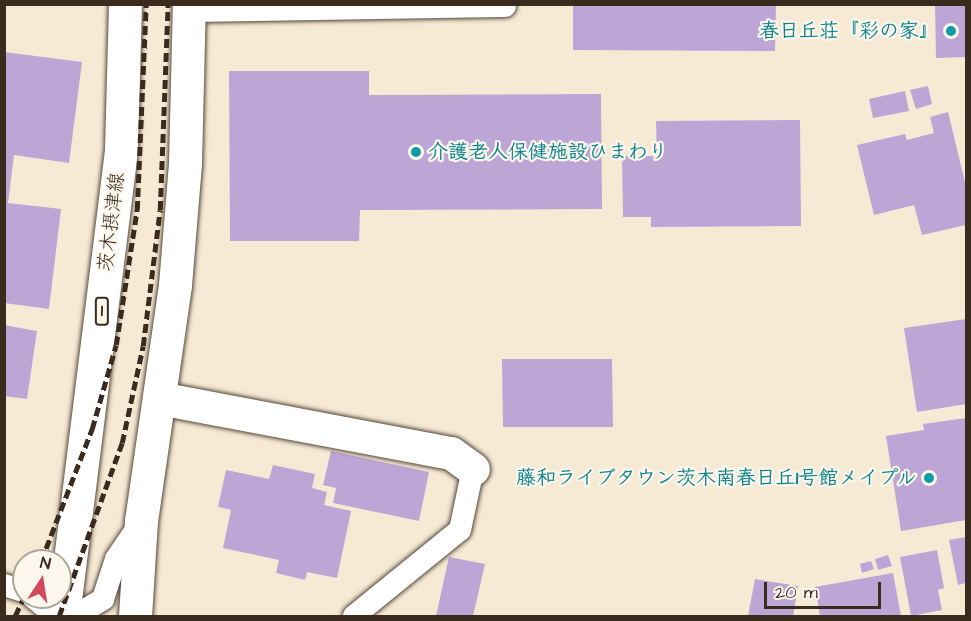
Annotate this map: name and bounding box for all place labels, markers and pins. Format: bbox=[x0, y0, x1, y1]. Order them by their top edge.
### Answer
place label: 春日丘荘『彩の家』 bbox=[759, 19, 939, 43]
marker: 春日丘荘『彩の家』 bbox=[944, 24, 958, 38]
place label: 介護老人保健施設ひまわり bbox=[428, 140, 668, 164]
marker: 介護老人保健施設ひまわり bbox=[409, 145, 423, 159]
place label: 藤和ライブタウン茨木南春日丘1号館メイプル bbox=[514, 466, 917, 490]
marker: 藤和ライブタウン茨木南春日丘1号館メイプル bbox=[922, 471, 936, 485]

